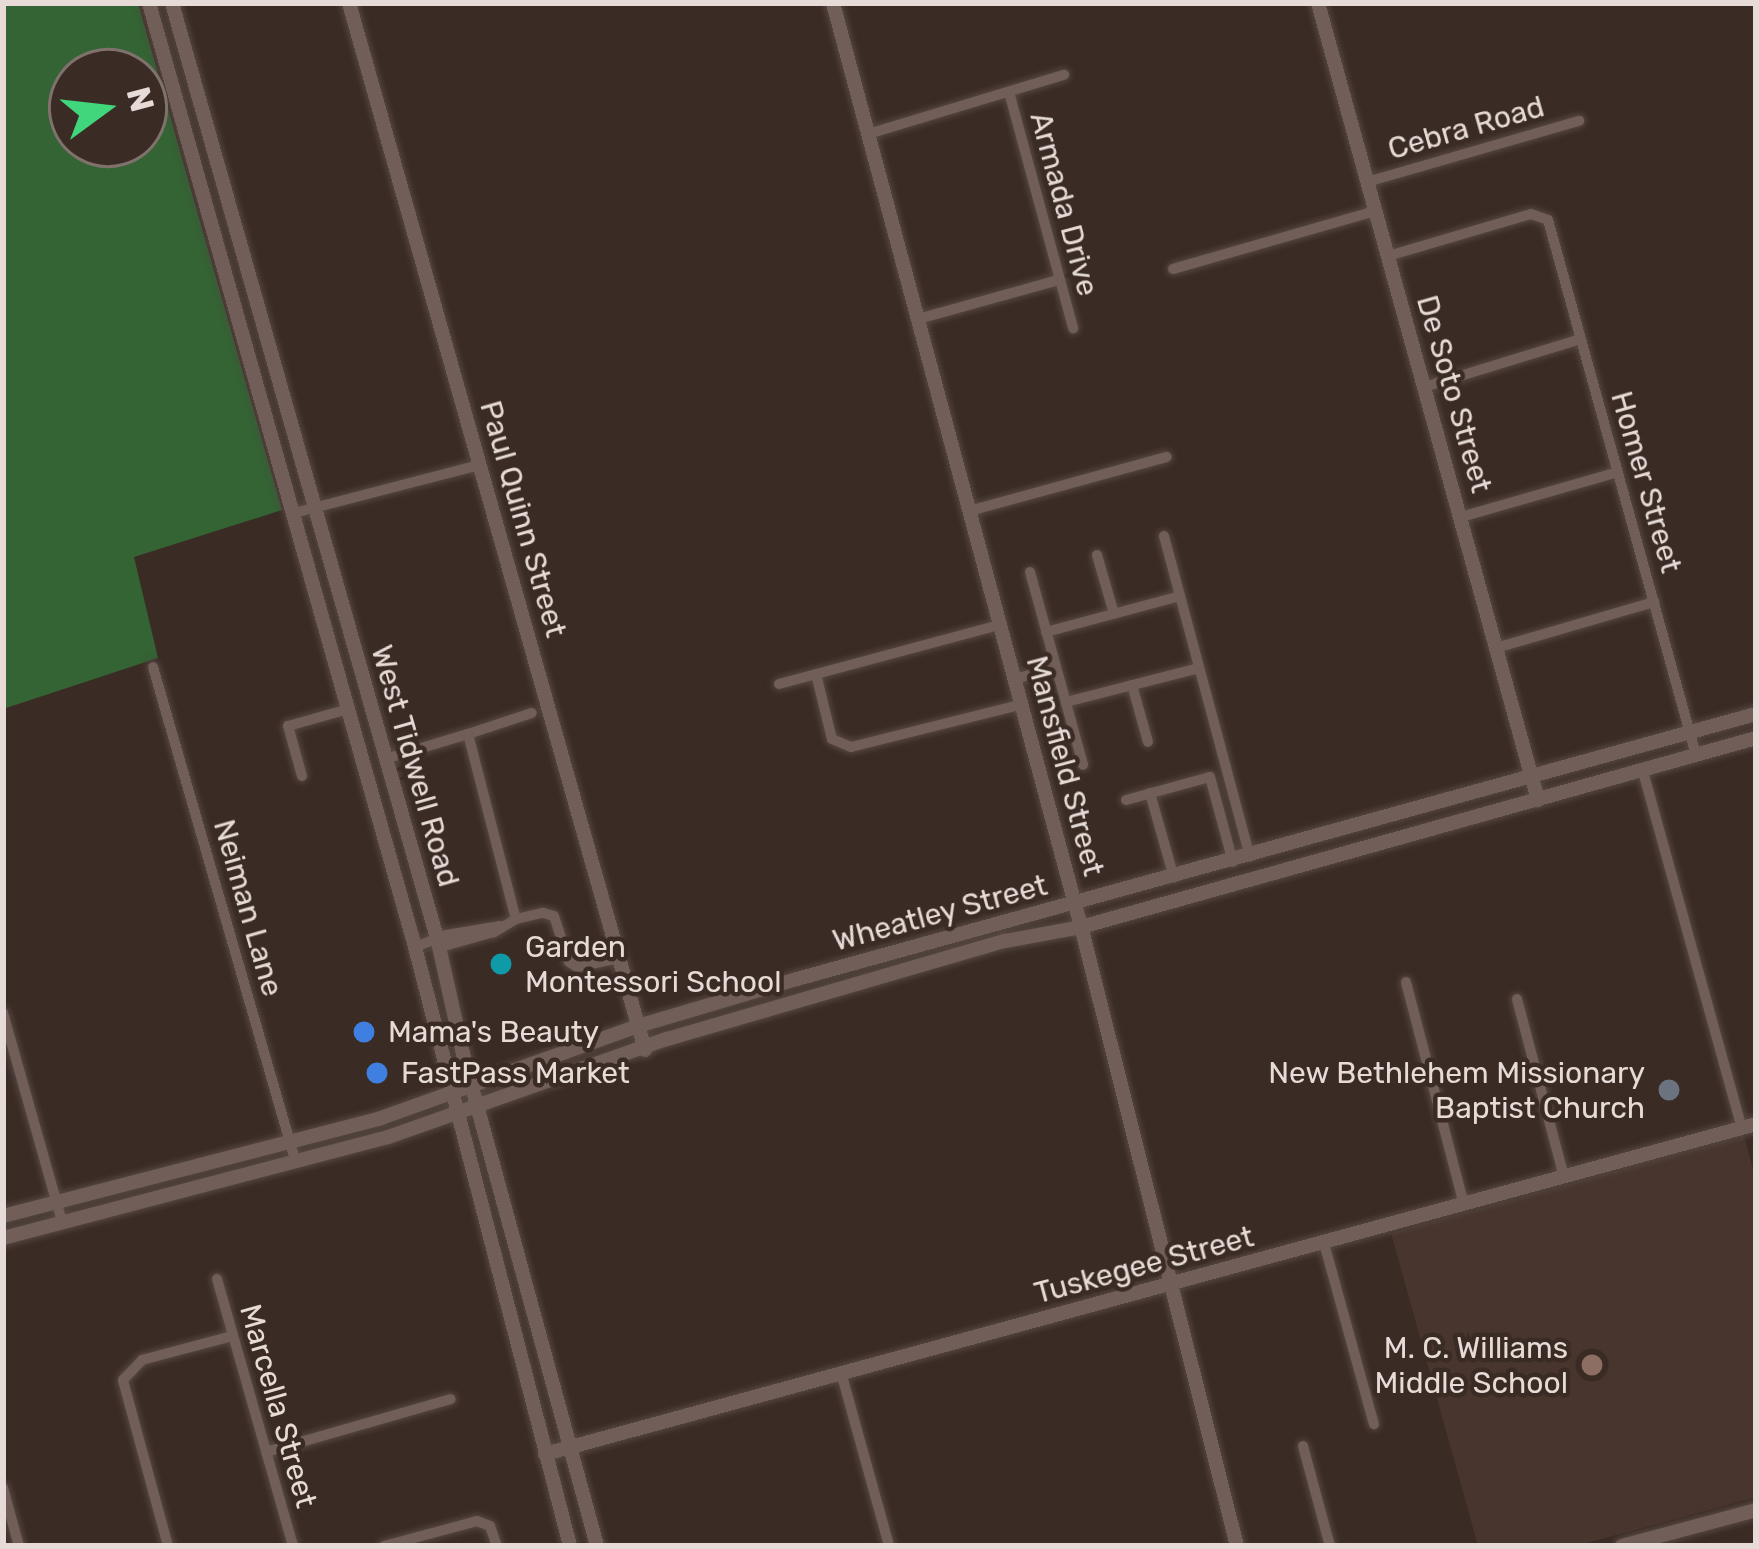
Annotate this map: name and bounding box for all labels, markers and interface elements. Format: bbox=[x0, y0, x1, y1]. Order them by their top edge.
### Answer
north arrow bbox=[48, 48, 168, 168]
text: N bbox=[118, 83, 162, 116]
street label: Cebra Road bbox=[1384, 89, 1548, 167]
street label: Armada Drive bbox=[1022, 108, 1106, 300]
street label: De Soto Street bbox=[1409, 291, 1499, 497]
street label: Homer Street bbox=[1603, 387, 1689, 577]
street label: Paul Quinn Street bbox=[472, 397, 574, 641]
street label: West Tidwell Road bbox=[363, 641, 467, 891]
street label: Mansfield Street bbox=[1018, 652, 1112, 880]
street label: Neiman Lane bbox=[206, 816, 290, 1000]
street label: Wheatley Street bbox=[828, 867, 1052, 959]
place label: Garden Montessori School bbox=[525, 929, 782, 1000]
marker: Garden Montessori School bbox=[488, 951, 514, 977]
place label: Mama's Beauty bbox=[388, 1014, 599, 1050]
marker: Mama's Beauty bbox=[351, 1019, 377, 1045]
place label: FastPass Market bbox=[401, 1055, 630, 1091]
place label: New Bethlehem Missionary Baptist Church bbox=[1268, 1055, 1645, 1126]
marker: FastPass Market bbox=[364, 1060, 390, 1086]
marker: New Bethlehem Missionary Baptist Church bbox=[1656, 1077, 1682, 1103]
street label: Tuskegee Street bbox=[1030, 1218, 1258, 1312]
street label: Marcella Street bbox=[232, 1300, 324, 1512]
place label: M. C. Williams Middle School bbox=[1375, 1330, 1568, 1400]
marker: M. C. Williams Middle School bbox=[1579, 1352, 1605, 1378]

